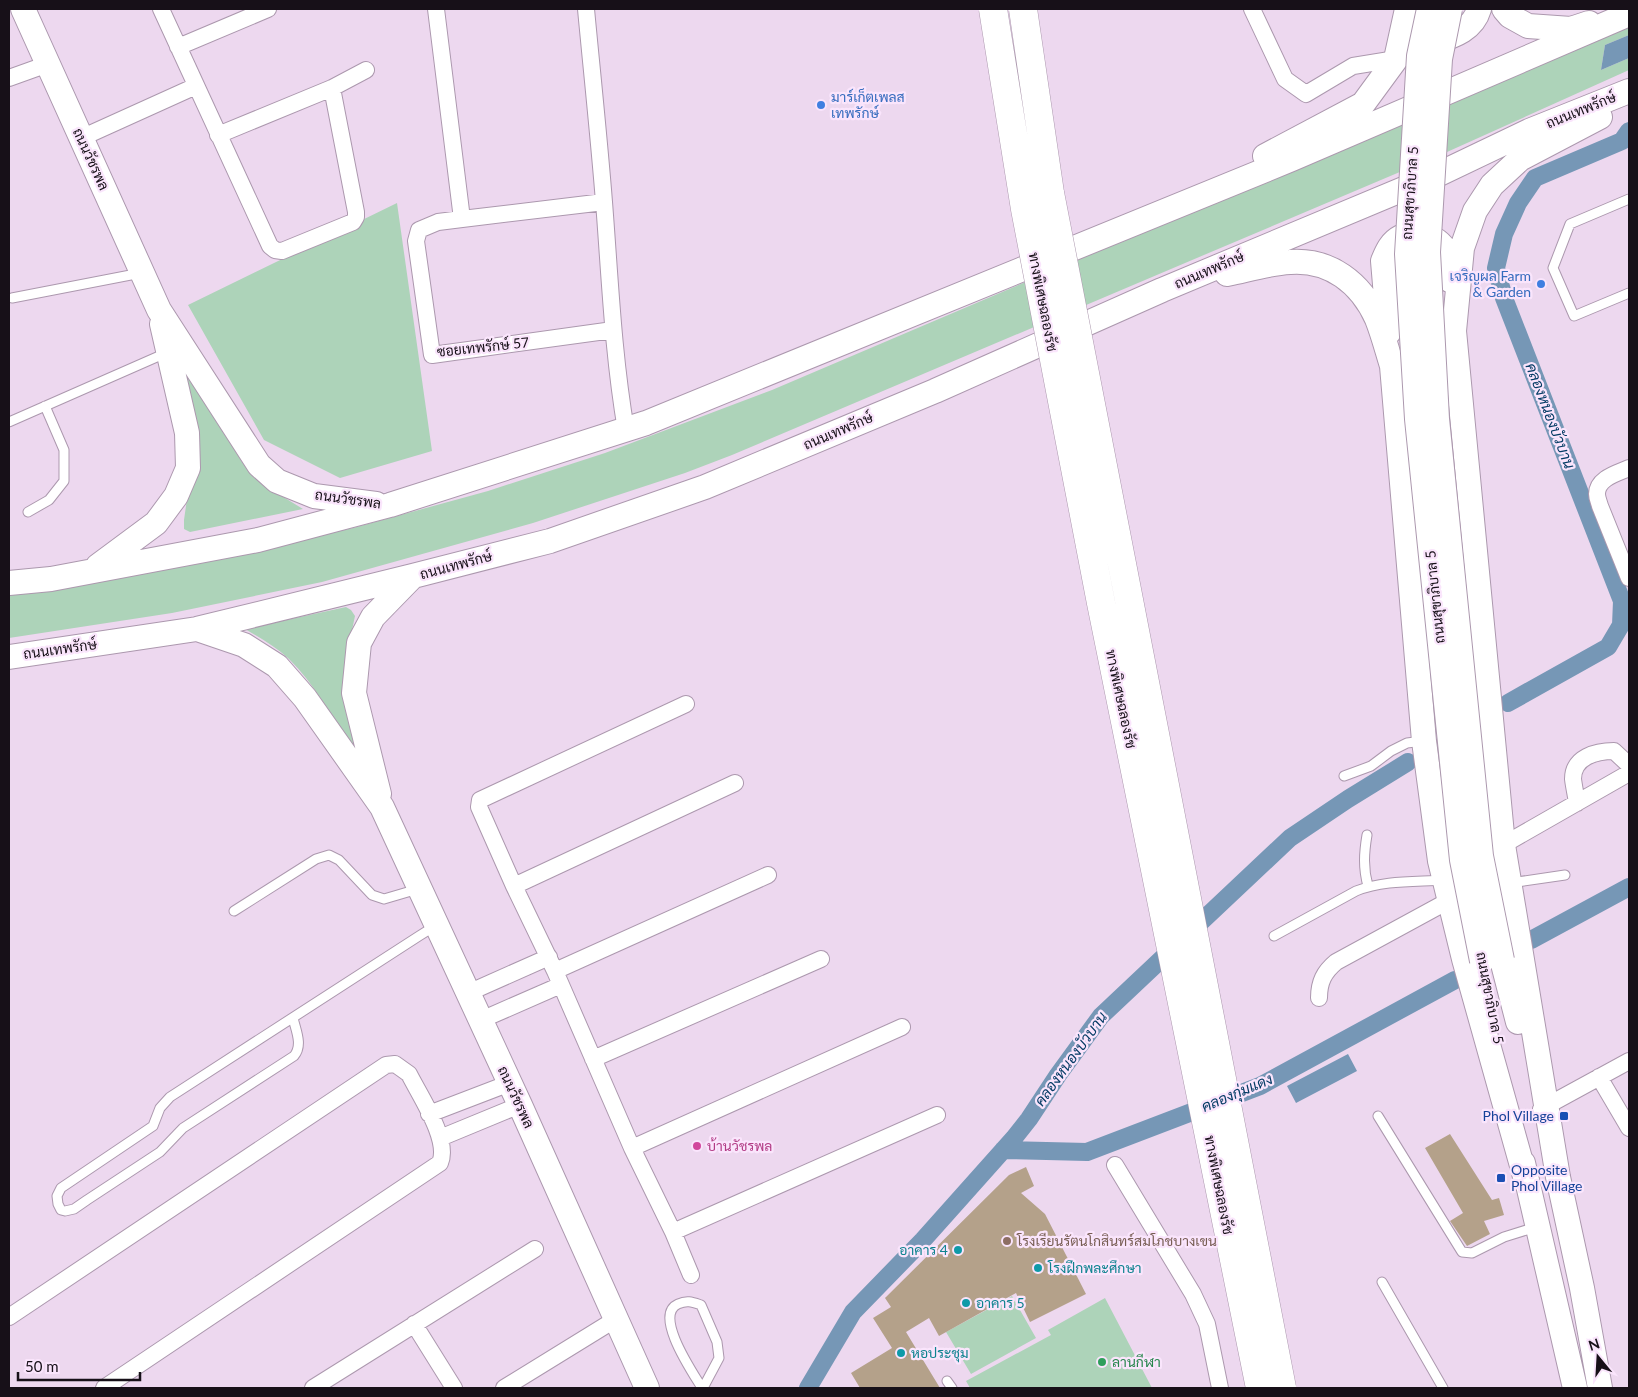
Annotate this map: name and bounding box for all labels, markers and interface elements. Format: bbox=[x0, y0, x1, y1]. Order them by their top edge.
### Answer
place label: มาร์เก็ตเพลส เทพรักษ์ bbox=[831, 88, 905, 121]
street label: ถนนเทพรักษ์ bbox=[1543, 88, 1619, 131]
marker: มาร์เก็ตเพลส เทพรักษ์ bbox=[815, 99, 827, 111]
street label: ถนนวัชรพล bbox=[70, 125, 113, 193]
street label: ถนนสุขาภิบาล 5 bbox=[1398, 146, 1423, 240]
street label: ถนนเทพรักษ์ bbox=[1171, 247, 1247, 292]
street label: ทางพิเศษฉลองรัช bbox=[1026, 251, 1061, 353]
place label: เจริญผล Farm & Garden bbox=[1450, 267, 1531, 300]
marker: เจริญผล Farm & Garden bbox=[1535, 278, 1547, 290]
street label: ซอยเทพรักษ์ 57 bbox=[436, 333, 530, 360]
water label: คลองหนองบัวบาน bbox=[1522, 360, 1580, 472]
street label: ถนนเทพรักษ์ bbox=[800, 408, 876, 453]
street label: ถนนวัชรพล bbox=[314, 485, 382, 512]
street label: ถนนเทพรักษ์ bbox=[418, 547, 494, 582]
street label: ถนนสุขาภิบาล 5 bbox=[1421, 549, 1450, 644]
street label: ถนนเทพรักษ์ bbox=[22, 635, 98, 662]
street label: ทางพิเศษฉลองรัช bbox=[1103, 648, 1140, 750]
street label: ถนนสุขาภิบาล 5 bbox=[1471, 950, 1508, 1046]
water label: คลองหนองบัวบาน bbox=[1030, 1007, 1111, 1109]
street label: ถนนวัชรพล bbox=[495, 1063, 538, 1131]
water label: คลองกุ่มแดง bbox=[1198, 1069, 1276, 1118]
place label: Phol Village bbox=[1483, 1107, 1554, 1124]
marker: Phol Village bbox=[1558, 1110, 1570, 1122]
street label: ทางพิเศษฉลองรัช bbox=[1202, 1134, 1237, 1236]
place label: บ้านวัชรพล bbox=[707, 1137, 772, 1154]
marker: บ้านวัชรพล bbox=[691, 1140, 703, 1152]
place label: Opposite Phol Village bbox=[1511, 1161, 1582, 1194]
marker: Opposite Phol Village bbox=[1495, 1172, 1507, 1184]
place label: โรงเรียนรัตนโกสินทร์สมโภชบางเขน bbox=[1016, 1232, 1217, 1249]
marker: โรงเรียนรัตนโกสินทร์สมโภชบางเขน bbox=[1001, 1235, 1013, 1247]
place label: อาคาร 4 bbox=[899, 1241, 948, 1258]
marker: อาคาร 4 bbox=[952, 1244, 964, 1256]
place label: โรงฝึกพละศึกษา bbox=[1047, 1259, 1142, 1276]
marker: โรงฝึกพละศึกษา bbox=[1032, 1262, 1044, 1274]
place label: อาคาร 5 bbox=[976, 1294, 1025, 1311]
marker: อาคาร 5 bbox=[960, 1297, 972, 1309]
north arrow bbox=[1573, 1332, 1623, 1382]
text: N bbox=[1586, 1334, 1602, 1354]
place label: หอประชุม bbox=[911, 1344, 969, 1363]
marker: หอประชุม bbox=[895, 1347, 907, 1359]
scale bar bbox=[18, 1350, 140, 1382]
place label: ลานกีฬา bbox=[1112, 1353, 1161, 1370]
marker: ลานกีฬา bbox=[1096, 1356, 1108, 1368]
text: 50 m bbox=[25, 1357, 59, 1375]

